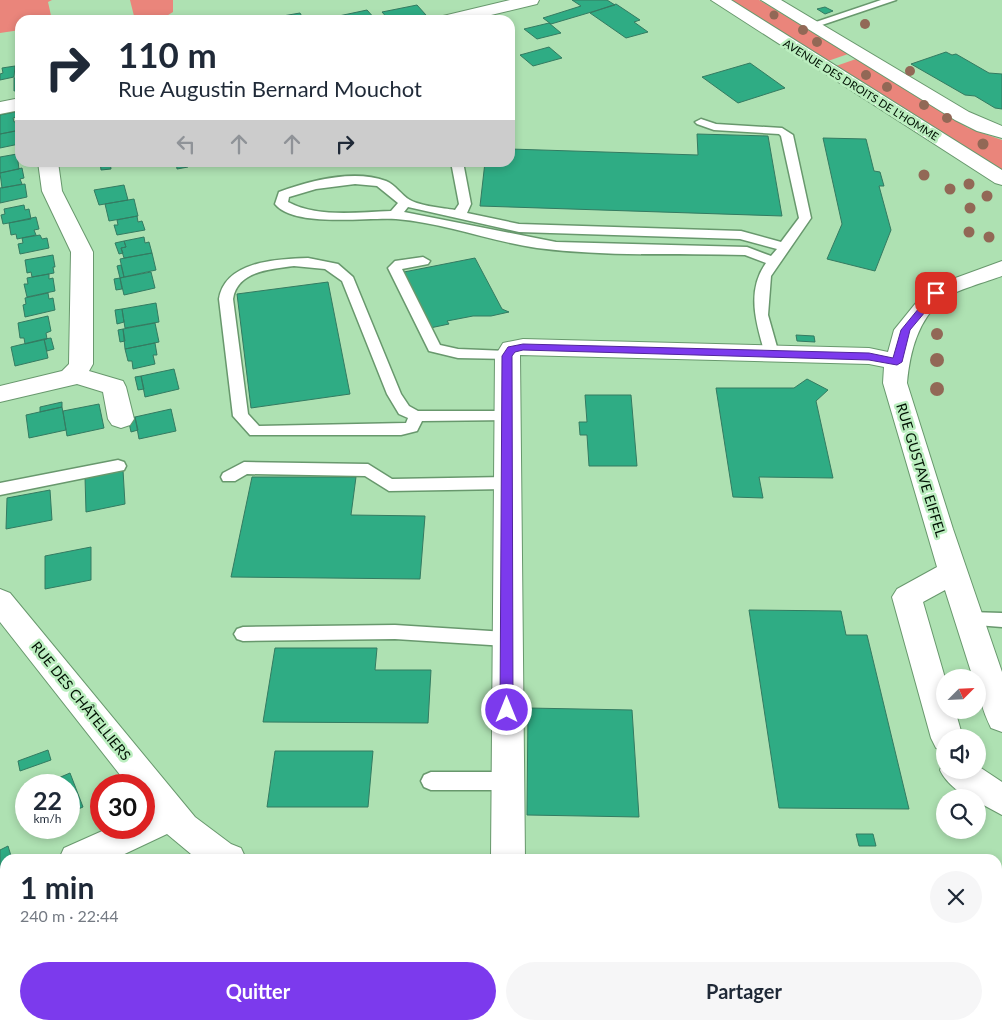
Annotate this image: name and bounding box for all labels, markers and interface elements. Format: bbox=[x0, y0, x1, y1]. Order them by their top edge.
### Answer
text: 110 m bbox=[118, 33, 217, 75]
icon: right bbox=[35, 35, 100, 100]
street label: AVENUE DES DROITS DE L'HOMME bbox=[781, 36, 941, 143]
text: Rue Augustin Bernard Mouchot bbox=[118, 75, 422, 102]
icon: left bbox=[172, 130, 200, 158]
icon: ahead bbox=[225, 130, 253, 158]
icon: ahead bbox=[278, 130, 306, 158]
icon: right bbox=[331, 130, 359, 158]
pin bbox=[915, 272, 957, 314]
icon: arrive bbox=[922, 279, 950, 307]
street label: RUE GUSTAVE EIFFEL bbox=[893, 401, 950, 539]
street label: RUE DES CHÂTELLIERS bbox=[28, 638, 135, 764]
north arrow bbox=[936, 669, 986, 719]
map controls bbox=[936, 669, 986, 839]
position arrow bbox=[480, 683, 532, 735]
button: sound bbox=[936, 729, 986, 779]
speed limit sign: 30 bbox=[90, 774, 155, 839]
text: 22 bbox=[33, 785, 62, 815]
button: search bbox=[936, 789, 986, 839]
text: km/h bbox=[33, 811, 62, 826]
text: 1 min bbox=[20, 869, 94, 905]
button: close bbox=[930, 871, 982, 923]
text: 240 m · 22:44 bbox=[20, 906, 119, 925]
button: Quitter bbox=[20, 962, 496, 1020]
button: Partager bbox=[506, 962, 982, 1020]

